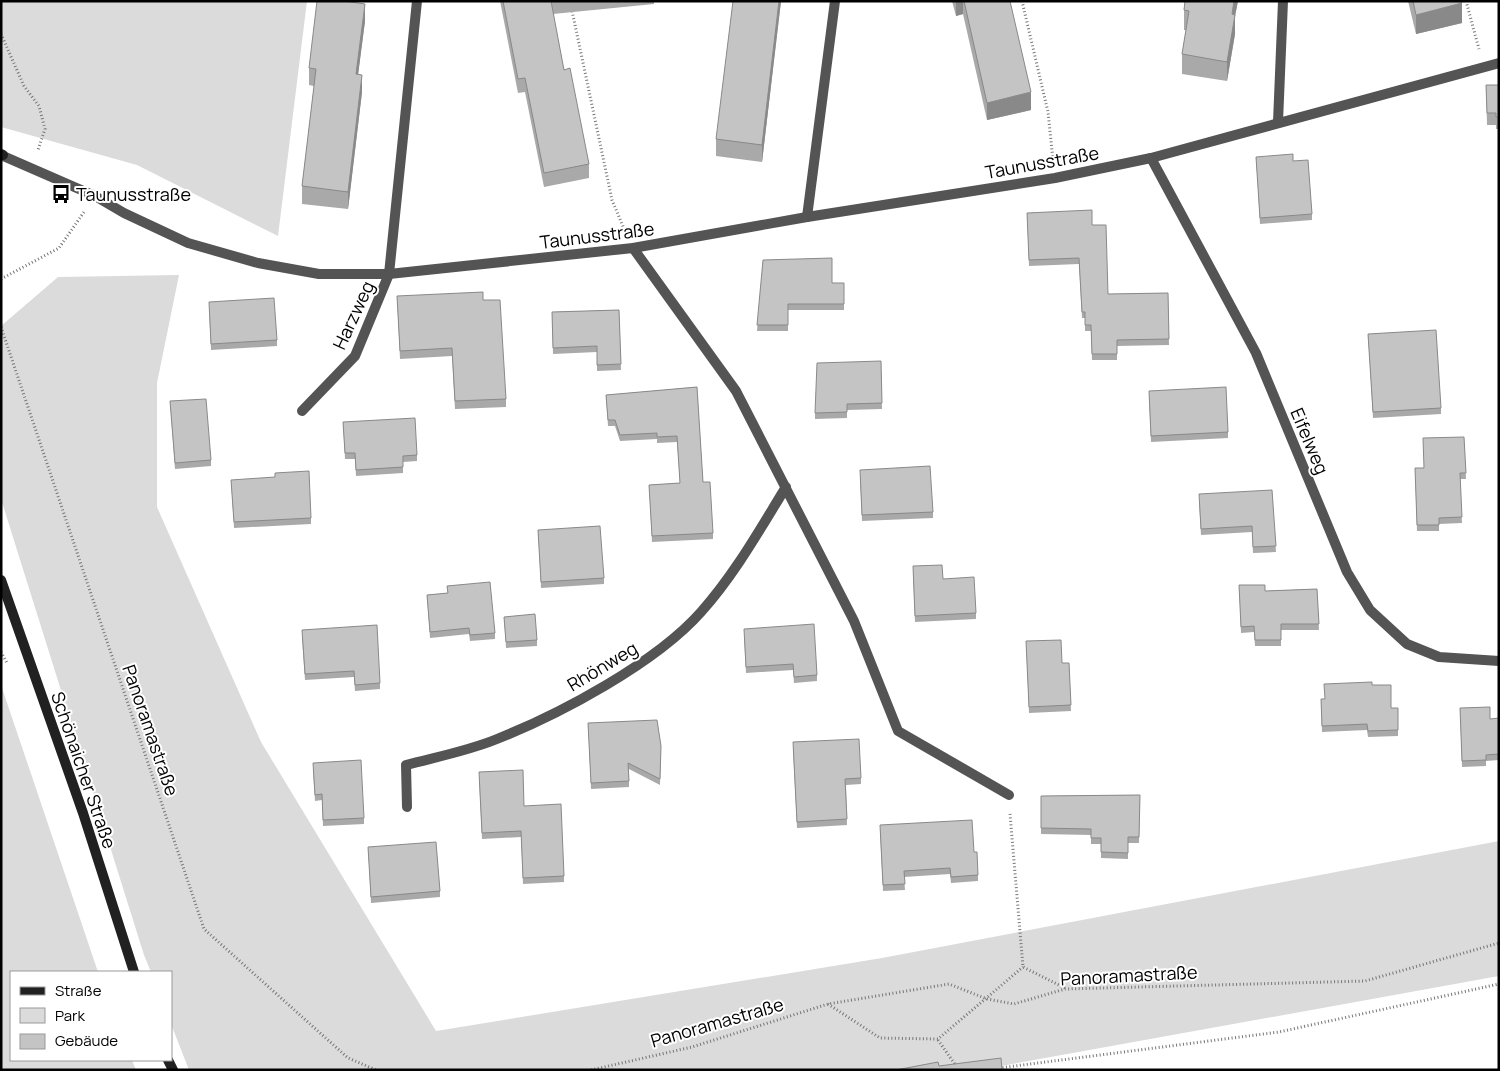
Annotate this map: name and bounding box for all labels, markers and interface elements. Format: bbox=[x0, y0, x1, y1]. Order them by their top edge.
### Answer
street label: Taunusstraße bbox=[983, 140, 1101, 184]
place label: Taunusstraße bbox=[76, 182, 191, 206]
bus stop icon: Taunusstraße bbox=[50, 183, 72, 205]
street label: Taunusstraße bbox=[538, 216, 656, 254]
street label: Harzweg bbox=[327, 277, 379, 353]
street label: Eifelweg bbox=[1285, 404, 1335, 478]
street label: Rhönweg bbox=[562, 636, 642, 696]
street label: Panoramastraße bbox=[117, 661, 185, 799]
street label: Schönaicher Straße bbox=[46, 688, 122, 852]
street label: Panoramastraße bbox=[1060, 959, 1198, 991]
legend bbox=[10, 971, 172, 1061]
text: Straße bbox=[55, 980, 102, 1001]
street label: Panoramastraße bbox=[648, 992, 786, 1052]
text: Park bbox=[55, 1005, 85, 1026]
text: Gebäude bbox=[55, 1030, 118, 1051]

